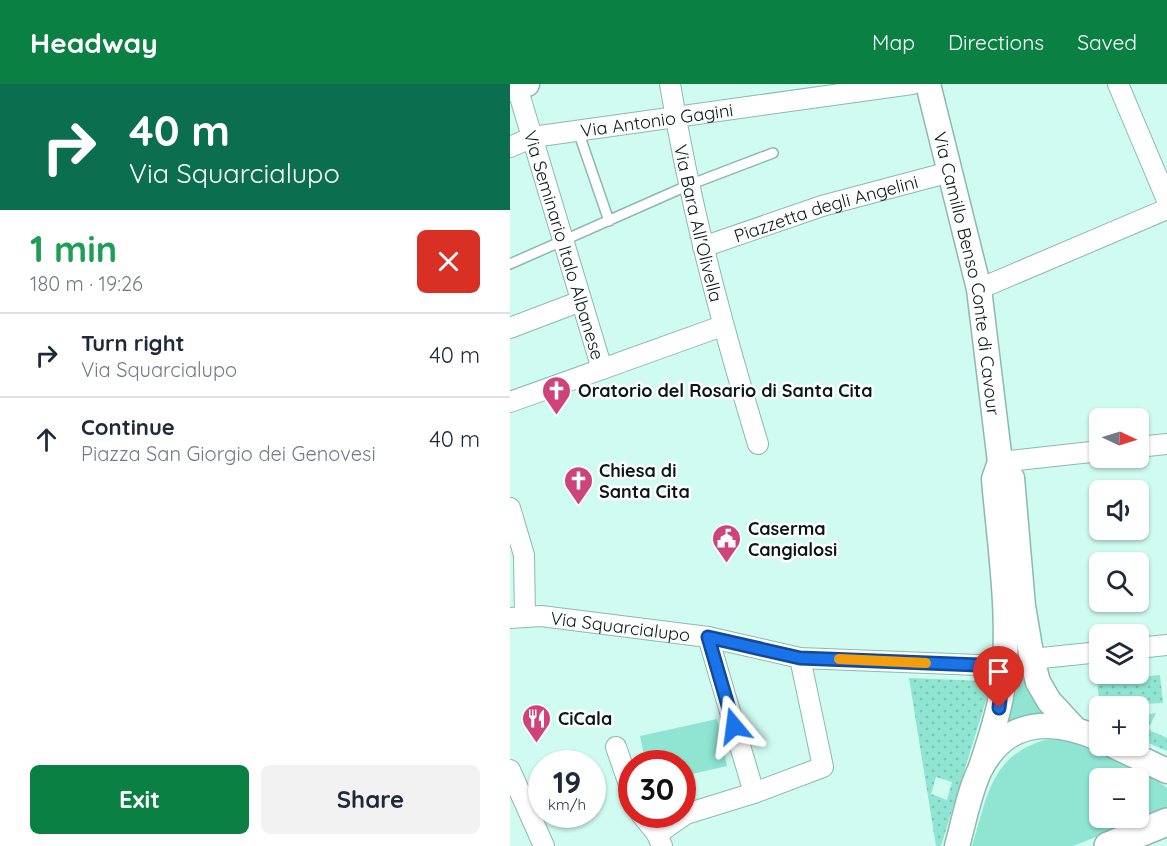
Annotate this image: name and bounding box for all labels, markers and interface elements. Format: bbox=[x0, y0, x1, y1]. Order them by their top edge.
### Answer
text: Headway bbox=[30, 25, 158, 60]
text: Map bbox=[872, 29, 915, 55]
text: Directions bbox=[948, 29, 1044, 55]
text: Saved bbox=[1077, 29, 1137, 55]
street label: Via Antonio Gagini bbox=[579, 98, 734, 142]
text: 40 m bbox=[129, 104, 230, 157]
icon: right bbox=[30, 108, 108, 186]
street label: Via Seminario Italo Albanese bbox=[519, 128, 610, 362]
street label: Via Camillo Benso Conte di Cavour bbox=[929, 129, 1006, 417]
street label: Via Bara All'Olivella bbox=[670, 142, 728, 304]
text: Via Squarcialupo bbox=[129, 156, 340, 190]
street label: Piazzetta degli Angelini bbox=[731, 170, 920, 247]
text: 1 min bbox=[30, 226, 117, 271]
button: close bbox=[417, 230, 480, 293]
text: 180 m · 19:26 bbox=[30, 271, 143, 296]
text: Turn right bbox=[81, 329, 185, 357]
icon: right bbox=[30, 339, 63, 372]
text: 40 m bbox=[429, 341, 480, 369]
text: Via Squarcialupo bbox=[81, 357, 237, 382]
church icon: Oratorio del Rosario di Santa Cita bbox=[541, 374, 573, 416]
place label: Oratorio del Rosario di Santa Cita bbox=[578, 379, 872, 402]
north arrow bbox=[1089, 408, 1149, 468]
map controls bbox=[1089, 408, 1149, 828]
text: Continue bbox=[81, 413, 175, 441]
icon: ahead bbox=[30, 423, 63, 456]
text: 40 m bbox=[429, 425, 480, 453]
text: Piazza San Giorgio dei Genovesi bbox=[81, 441, 376, 466]
place label: Chiesa di Santa Cita bbox=[599, 459, 690, 503]
church icon: Chiesa di Santa Cita bbox=[562, 464, 594, 506]
button: sound bbox=[1089, 480, 1149, 540]
place label: Caserma Cangialosi bbox=[748, 517, 837, 561]
public building icon: Caserma Cangialosi bbox=[711, 522, 743, 564]
button: search bbox=[1089, 552, 1149, 612]
street label: Via Squarcialupo bbox=[549, 606, 692, 646]
button: layers bbox=[1089, 624, 1149, 684]
pin bbox=[973, 646, 1024, 708]
icon: arrive bbox=[982, 655, 1015, 688]
position arrow bbox=[702, 694, 766, 758]
button: + bbox=[1089, 696, 1149, 756]
restaurant icon: CiCala bbox=[521, 702, 553, 744]
place label: CiCala bbox=[558, 707, 612, 730]
speed limit sign: 30 bbox=[618, 750, 696, 828]
text: 19 bbox=[553, 763, 581, 801]
button: Exit bbox=[30, 765, 249, 834]
button: Share bbox=[261, 765, 480, 834]
button: − bbox=[1089, 768, 1149, 828]
text: km/h bbox=[548, 795, 586, 814]

